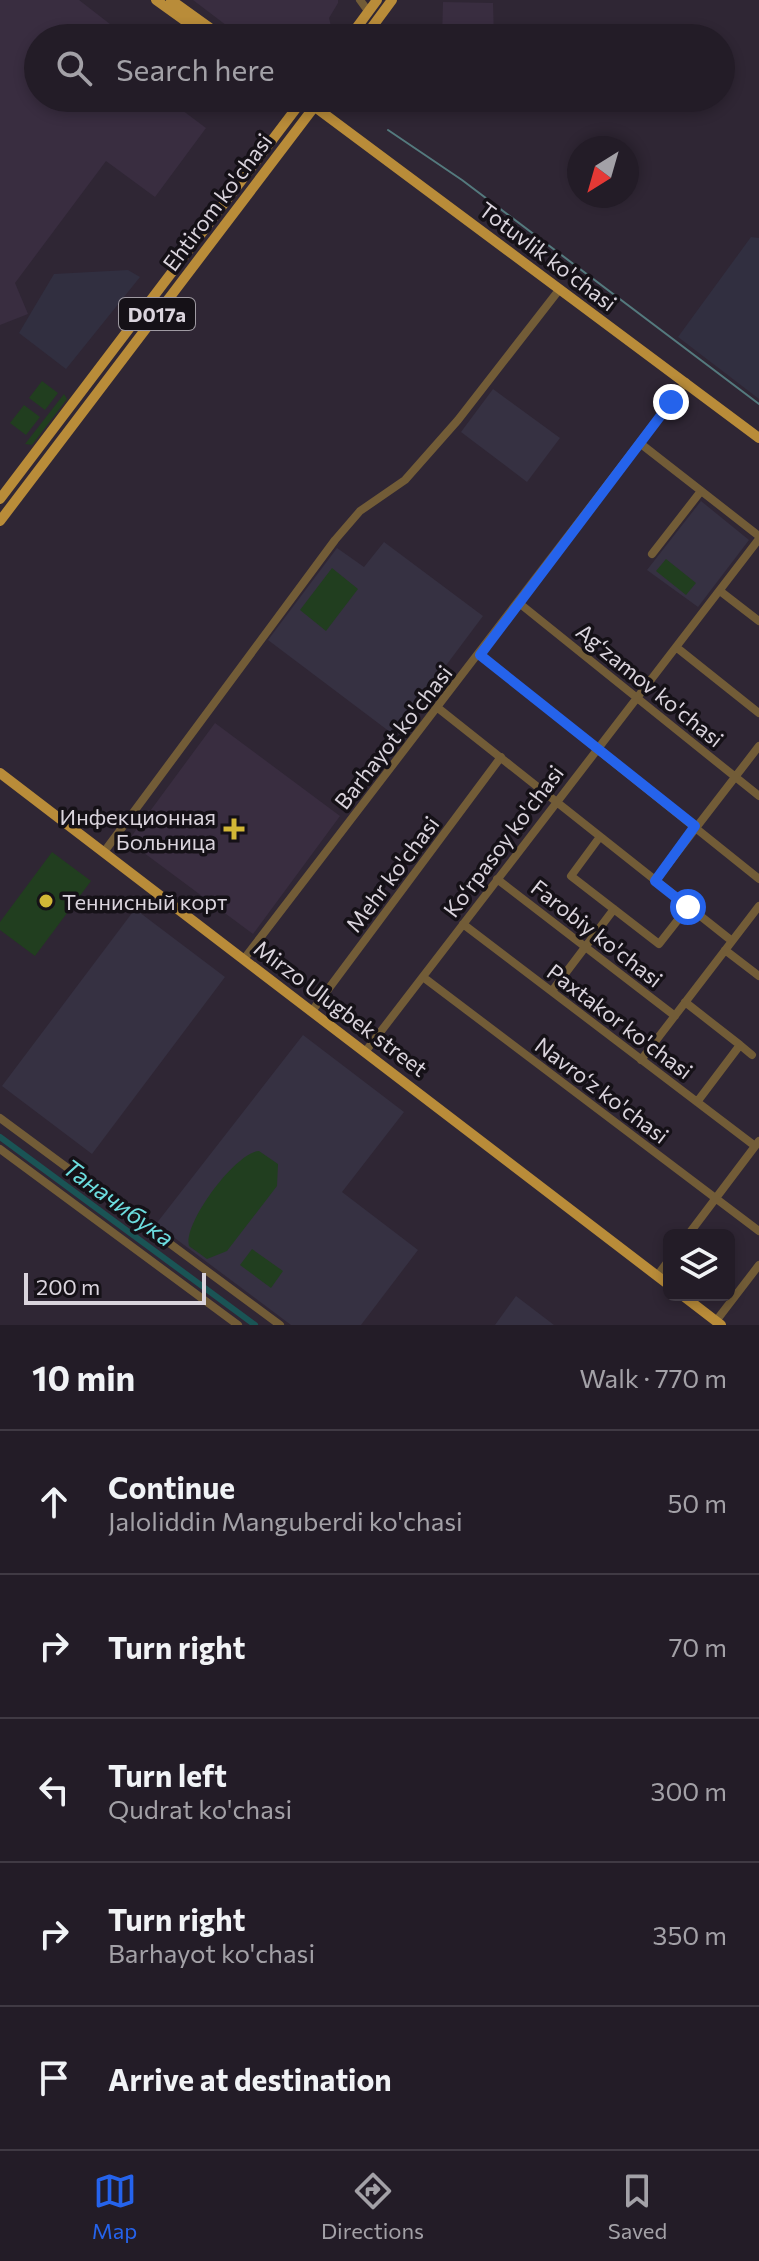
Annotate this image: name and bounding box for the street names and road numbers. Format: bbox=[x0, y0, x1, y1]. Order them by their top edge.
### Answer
street label: Ehtirom ko'chasi bbox=[157, 128, 277, 276]
street label: Totuvlik ko'chasi bbox=[474, 196, 622, 316]
road number: D017a bbox=[119, 298, 195, 330]
street label: Ag‘zamov ko'chasi bbox=[571, 617, 729, 753]
street label: Barhayot ko'chasi bbox=[328, 660, 458, 814]
street label: Ko‘rpasoy ko'chasi bbox=[437, 760, 569, 922]
street label: Mehr ko'chasi bbox=[340, 811, 444, 937]
street label: Farobiy ko'chasi bbox=[526, 873, 668, 993]
street label: Mirzo Ulugbek street bbox=[249, 934, 433, 1082]
street label: Paxtakor ko'chasi bbox=[542, 958, 698, 1084]
street label: Navro‘z ko'chasi bbox=[530, 1031, 674, 1149]

